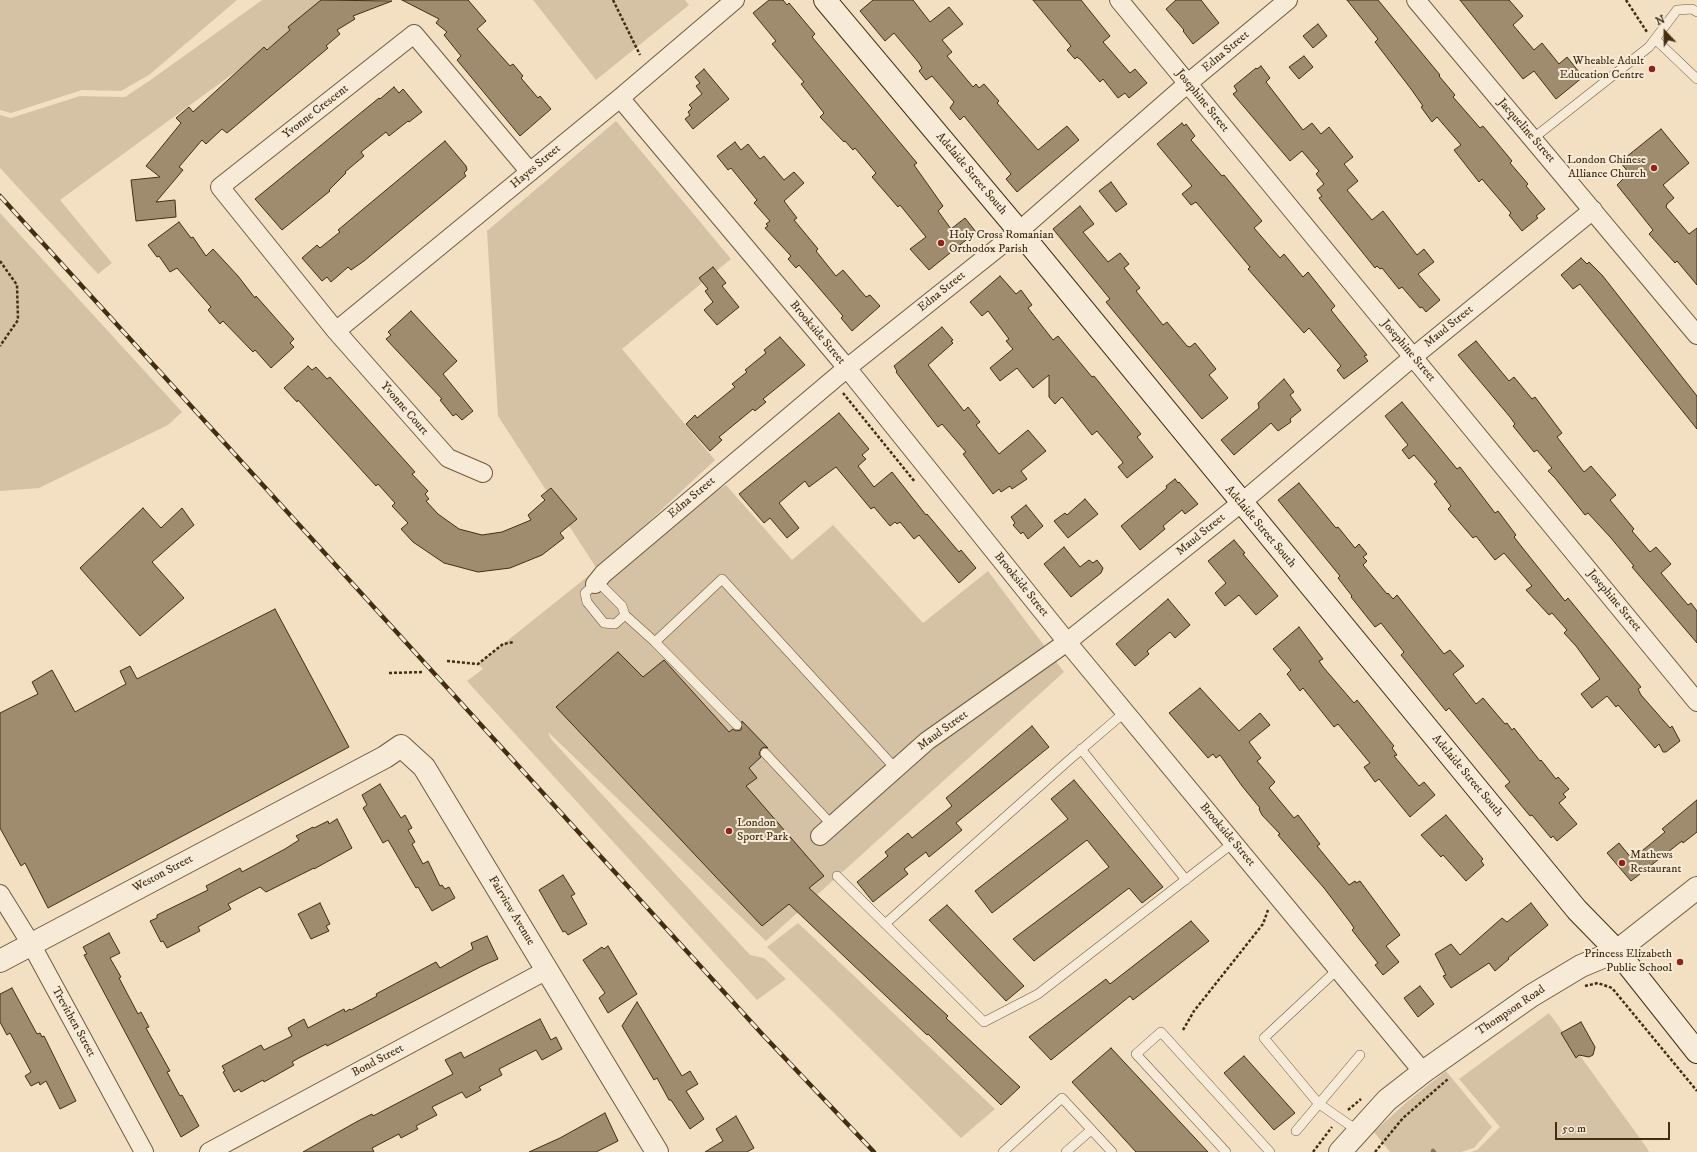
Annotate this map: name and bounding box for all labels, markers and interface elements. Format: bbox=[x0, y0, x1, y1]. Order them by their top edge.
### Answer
north arrow bbox=[1645, 12, 1685, 52]
text: N bbox=[1654, 13, 1667, 29]
street label: Edna Street bbox=[1200, 28, 1252, 76]
place label: Wheable Adult Education Centre bbox=[1559, 55, 1644, 83]
marker: Wheable Adult Education Centre bbox=[1647, 64, 1657, 74]
street label: Josephine Street bbox=[1172, 67, 1232, 135]
street label: Yvonne Crescent bbox=[280, 82, 352, 142]
street label: Jacqueline Street bbox=[1494, 96, 1558, 166]
street label: Adelaide Street South bbox=[932, 130, 1010, 218]
street label: Hayes Street bbox=[508, 142, 564, 192]
place label: London Chinese Alliance Church bbox=[1567, 154, 1646, 182]
marker: London Chinese Alliance Church bbox=[1649, 163, 1659, 173]
place label: Holy Cross Romanian Orthodox Parish bbox=[949, 229, 1054, 257]
marker: Holy Cross Romanian Orthodox Parish bbox=[936, 238, 946, 248]
street label: Edna Street bbox=[915, 269, 969, 315]
street label: Brookside Street bbox=[786, 298, 848, 368]
street label: Maud Street bbox=[1422, 303, 1476, 351]
street label: Josephine Street bbox=[1378, 317, 1438, 385]
street label: Yvonne Court bbox=[377, 379, 431, 439]
street label: Edna Street bbox=[666, 474, 718, 522]
street label: Adelaide Street South bbox=[1221, 483, 1299, 571]
street label: Maud Street bbox=[1174, 511, 1228, 559]
street label: Brookside Street bbox=[991, 550, 1051, 620]
street label: Josephine Street bbox=[1584, 567, 1644, 635]
street label: Maud Street bbox=[915, 708, 971, 754]
street label: Adelaide Street South bbox=[1428, 732, 1506, 820]
street label: Brookside Street bbox=[1196, 800, 1258, 870]
place label: London Sport Park bbox=[737, 817, 788, 845]
marker: London Sport Park bbox=[724, 826, 734, 836]
place label: Mathews Restaurant bbox=[1630, 849, 1681, 877]
street label: Weston Street bbox=[130, 852, 196, 896]
marker: Mathews Restaurant bbox=[1617, 858, 1627, 868]
street label: Fairview Avenue bbox=[485, 874, 537, 948]
place label: Princess Elizabeth Public School bbox=[1584, 948, 1672, 976]
marker: Princess Elizabeth Public School bbox=[1675, 957, 1685, 967]
street label: Thompson Road bbox=[1474, 983, 1548, 1039]
street label: Trevithen Street bbox=[48, 984, 98, 1060]
street label: Bond Street bbox=[350, 1041, 406, 1081]
scale bar bbox=[1557, 1114, 1672, 1140]
text: 50 m bbox=[1562, 1121, 1586, 1136]

